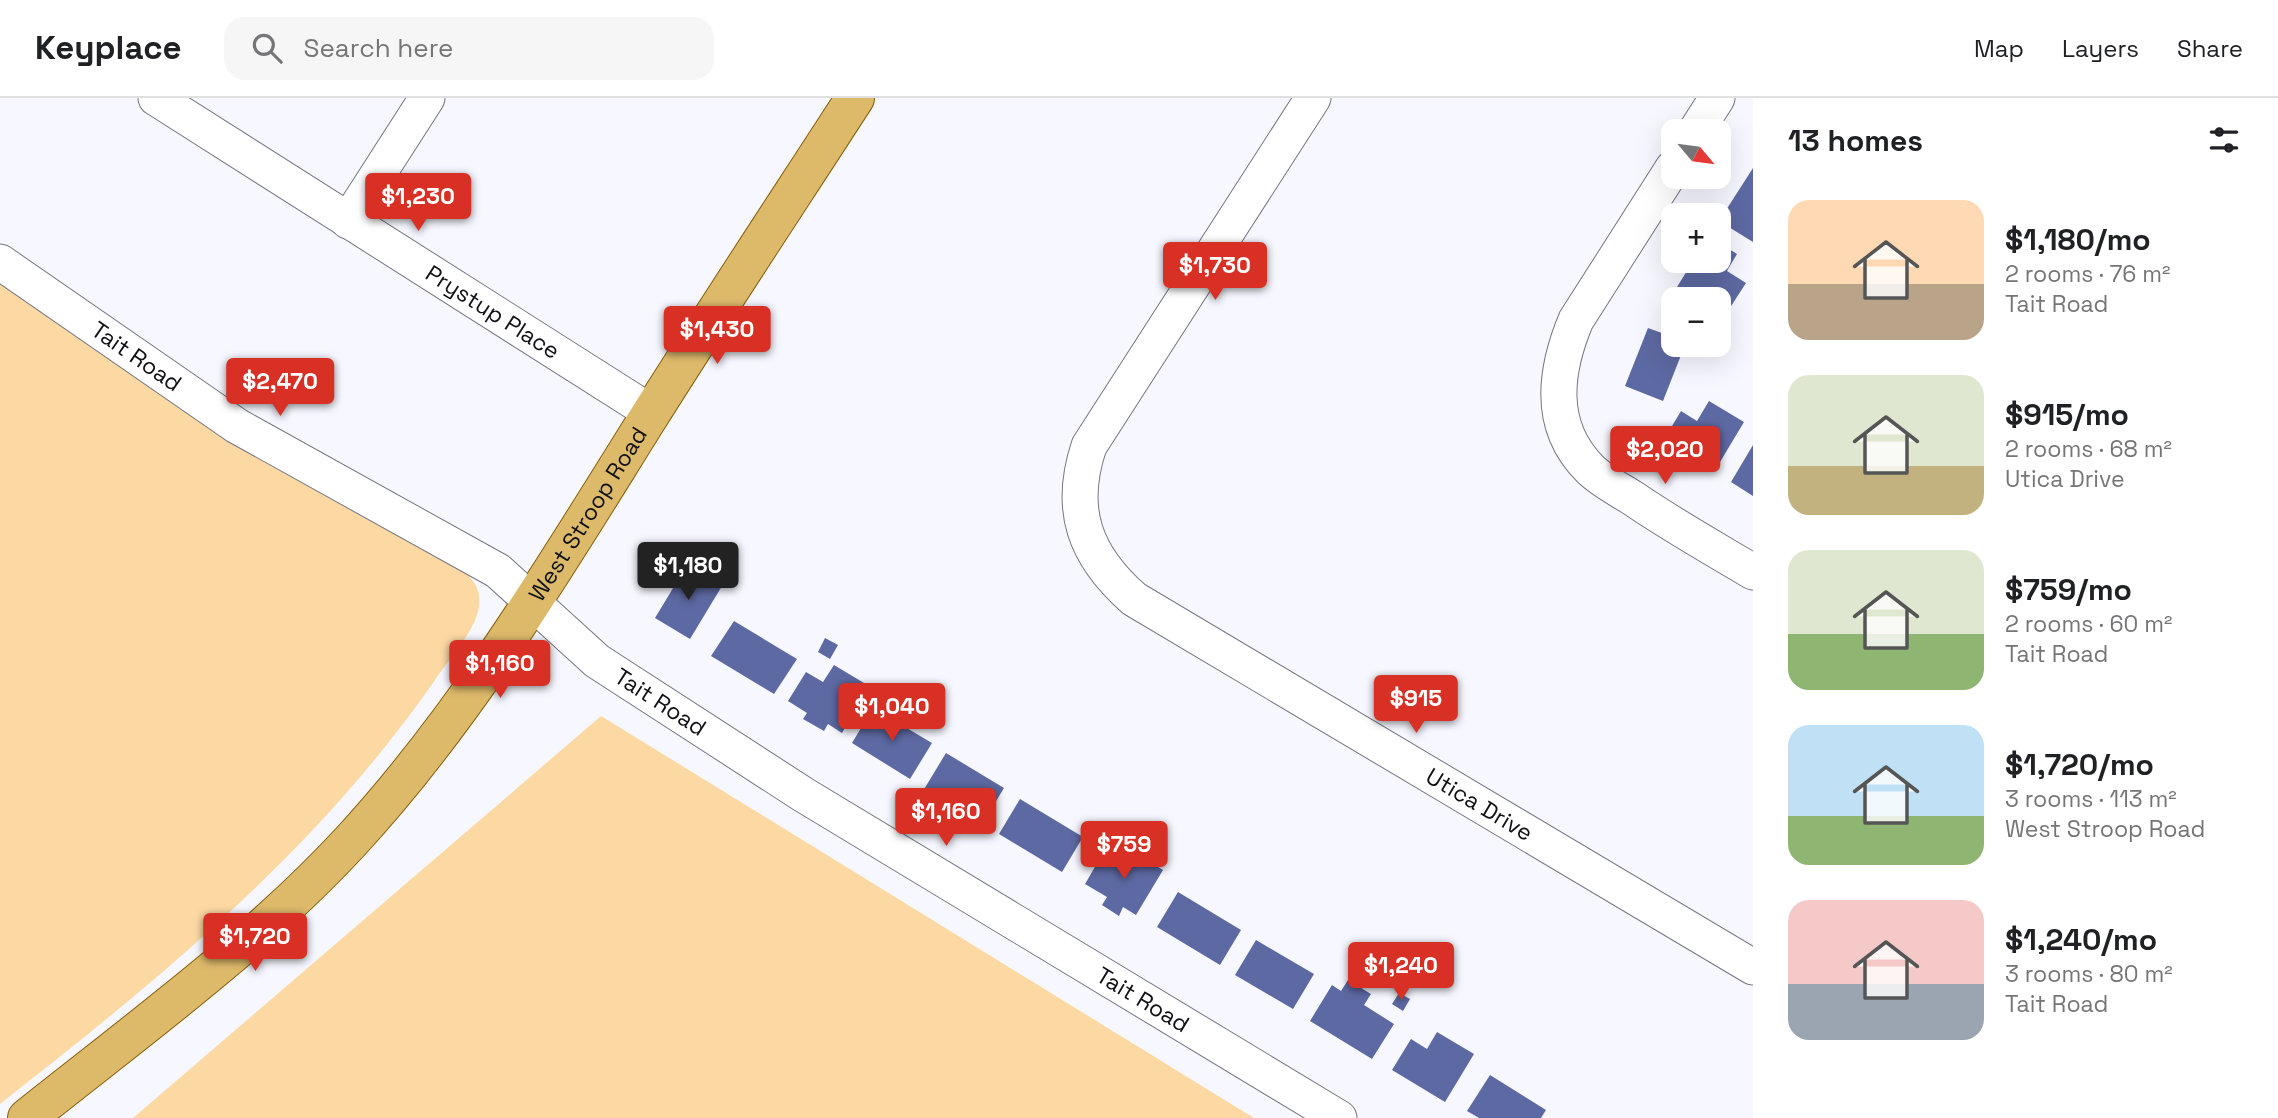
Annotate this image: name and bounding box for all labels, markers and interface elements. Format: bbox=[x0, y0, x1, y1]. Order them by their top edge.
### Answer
search box bbox=[224, 17, 714, 80]
text: Keyplace bbox=[35, 27, 182, 69]
icon: search bbox=[248, 29, 286, 67]
text: Search here bbox=[304, 31, 453, 65]
text: Map bbox=[1974, 33, 2024, 64]
text: Layers bbox=[2062, 33, 2139, 64]
text: Share bbox=[2177, 33, 2243, 64]
north arrow bbox=[1661, 119, 1731, 189]
map controls bbox=[1661, 119, 1731, 357]
text: 13 homes bbox=[1788, 121, 1923, 160]
icon: filters bbox=[2205, 121, 2243, 159]
pin: $1,230 bbox=[361, 174, 475, 233]
text: $1,230 bbox=[381, 181, 455, 211]
button: + bbox=[1661, 203, 1731, 273]
text: $1,180/mo bbox=[2005, 220, 2151, 259]
icon: home bbox=[1844, 228, 1928, 312]
pin: $1,730 bbox=[1158, 242, 1272, 302]
text: $1,730 bbox=[1179, 250, 1251, 280]
street label: Prystup Place bbox=[420, 258, 566, 366]
text: 2 rooms · 76 m² bbox=[2005, 259, 2170, 289]
button: − bbox=[1661, 287, 1731, 357]
text: Tait Road bbox=[2005, 289, 2108, 319]
pin: $1,430 bbox=[660, 306, 774, 366]
text: $1,430 bbox=[680, 314, 754, 344]
street label: Tait Road bbox=[85, 315, 188, 398]
pin: $2,470 bbox=[223, 358, 337, 418]
text: $2,470 bbox=[242, 366, 318, 396]
text: $915/mo bbox=[2005, 395, 2129, 434]
icon: home bbox=[1844, 403, 1928, 487]
street label: West Stroop Road bbox=[522, 421, 654, 607]
pin: $2,020 bbox=[1608, 426, 1722, 486]
text: $2,020 bbox=[1626, 434, 1704, 464]
text: 2 rooms · 68 m² bbox=[2005, 434, 2172, 464]
text: Utica Drive bbox=[2005, 464, 2125, 494]
pin: $1,180 bbox=[631, 542, 745, 602]
text: $1,180 bbox=[654, 550, 723, 580]
text: $759/mo bbox=[2005, 570, 2132, 609]
icon: home bbox=[1844, 578, 1928, 662]
text: 2 rooms · 60 m² bbox=[2005, 609, 2172, 639]
text: Tait Road bbox=[2005, 639, 2108, 669]
pin: $1,160 bbox=[443, 640, 557, 700]
text: $1,160 bbox=[465, 648, 535, 678]
street label: Tait Road bbox=[609, 661, 712, 743]
pin: $915 bbox=[1375, 676, 1457, 735]
text: $915 bbox=[1390, 683, 1442, 713]
pin: $1,040 bbox=[835, 684, 949, 743]
text: $1,040 bbox=[854, 691, 930, 721]
text: $1,720/mo bbox=[2005, 745, 2154, 784]
icon: home bbox=[1844, 753, 1928, 837]
street label: Utica Drive bbox=[1420, 761, 1539, 848]
text: 3 rooms · 113 m² bbox=[2005, 784, 2177, 814]
pin: $1,160 bbox=[889, 788, 1003, 848]
text: $1,160 bbox=[911, 796, 981, 826]
text: West Stroop Road bbox=[2005, 814, 2205, 844]
pin: $759 bbox=[1083, 822, 1165, 881]
text: $759 bbox=[1097, 829, 1151, 859]
pin: $1,720 bbox=[198, 914, 312, 973]
text: $1,240/mo bbox=[2005, 920, 2157, 959]
text: $1,720 bbox=[219, 921, 291, 951]
icon: home bbox=[1844, 928, 1928, 1012]
pin: $1,240 bbox=[1344, 942, 1458, 1002]
text: $1,240 bbox=[1364, 950, 1438, 980]
text: 3 rooms · 80 m² bbox=[2005, 959, 2173, 989]
street label: Tait Road bbox=[1091, 960, 1195, 1039]
text: Tait Road bbox=[2005, 989, 2108, 1019]

